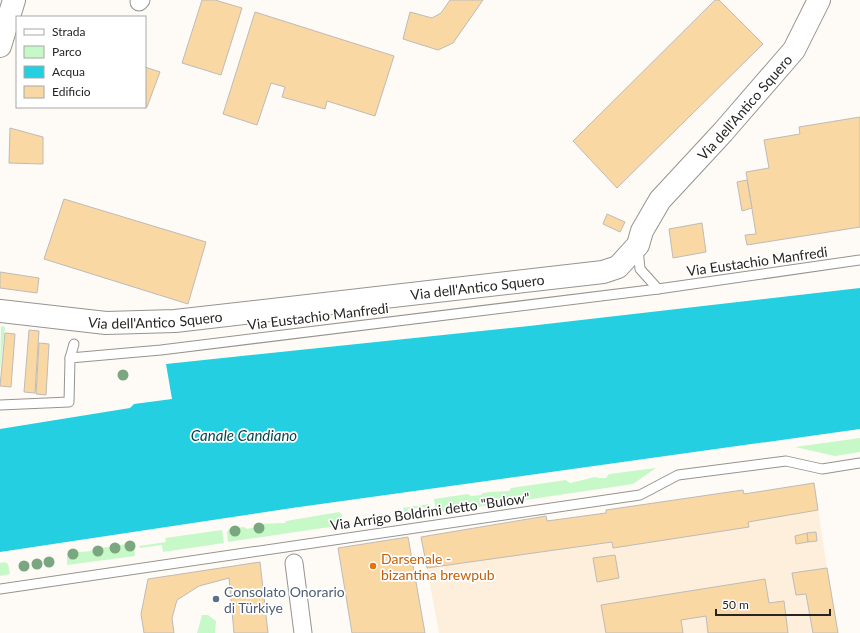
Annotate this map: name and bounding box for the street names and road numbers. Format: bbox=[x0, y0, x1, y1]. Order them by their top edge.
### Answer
street label: Via dell'Antico Squero bbox=[693, 51, 795, 163]
street label: Via Eustachio Manfredi bbox=[685, 243, 829, 279]
street label: Via dell'Antico Squero bbox=[409, 270, 545, 302]
street label: Via Eustachio Manfredi bbox=[246, 299, 390, 333]
street label: Via dell'Antico Squero bbox=[87, 307, 223, 332]
street label: Via Arrigo Boldrini detto "Bulow" bbox=[329, 489, 531, 533]

